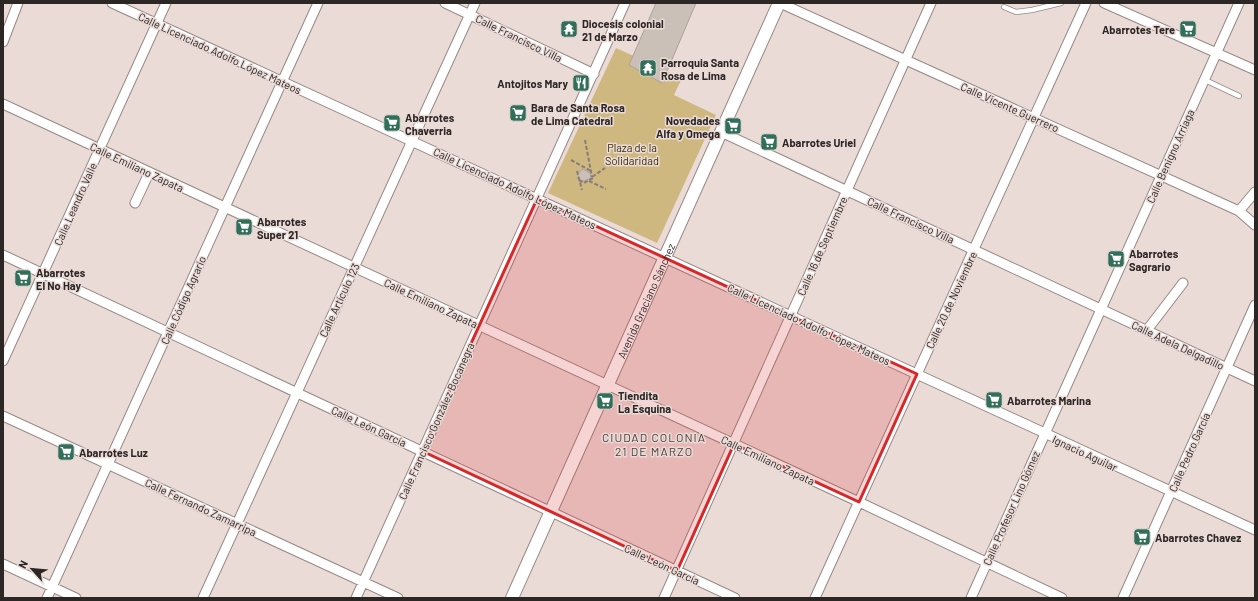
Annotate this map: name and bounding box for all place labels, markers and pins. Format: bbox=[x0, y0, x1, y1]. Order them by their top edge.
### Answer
place label: Diocesis colonial 21 de Marzo bbox=[582, 17, 664, 43]
temple icon: Diocesis colonial 21 de Marzo bbox=[559, 19, 579, 39]
supermarket icon: Abarrotes Tere bbox=[1178, 19, 1198, 39]
place label: Abarrotes Tere bbox=[1102, 23, 1175, 36]
place label: Parroquia Santa Rosa de Lima bbox=[661, 56, 739, 82]
temple icon: Parroquia Santa Rosa de Lima bbox=[638, 58, 658, 78]
restaurant icon: Antojitos Mary bbox=[571, 73, 591, 93]
place label: Antojitos Mary bbox=[497, 77, 568, 90]
place label: Bara de Santa Rosa de Lima Catedral bbox=[531, 101, 625, 127]
supermarket icon: Bara de Santa Rosa de Lima Catedral bbox=[508, 103, 528, 123]
place label: Abarrotes Chaverria bbox=[405, 111, 455, 137]
supermarket icon: Abarrotes Chaverria bbox=[382, 113, 402, 133]
place label: Novedades Alfa y Omega bbox=[656, 114, 720, 140]
supermarket icon: Novedades Alfa y Omega bbox=[723, 116, 743, 136]
supermarket icon: Abarrotes Uriel bbox=[759, 132, 779, 152]
place label: Abarrotes Uriel bbox=[782, 136, 856, 149]
place label: Abarrotes Super 21 bbox=[257, 215, 307, 241]
supermarket icon: Abarrotes Super 21 bbox=[234, 217, 254, 237]
place label: Abarrotes Sagrario bbox=[1129, 247, 1179, 273]
supermarket icon: Abarrotes Sagrario bbox=[1106, 249, 1126, 269]
place label: Abarrotes El No Hay bbox=[36, 266, 86, 292]
supermarket icon: Abarrotes El No Hay bbox=[13, 268, 33, 288]
place label: Tiendita La Esquina bbox=[618, 389, 671, 415]
supermarket icon: Abarrotes Marina bbox=[984, 390, 1004, 410]
supermarket icon: Tiendita La Esquina bbox=[595, 391, 615, 411]
place label: Abarrotes Marina bbox=[1007, 394, 1091, 407]
supermarket icon: Abarrotes Luz bbox=[56, 442, 76, 462]
place label: Abarrotes Luz bbox=[79, 446, 148, 459]
supermarket icon: Abarrotes Chavez bbox=[1132, 527, 1152, 547]
place label: Abarrotes Chavez bbox=[1155, 531, 1241, 544]

